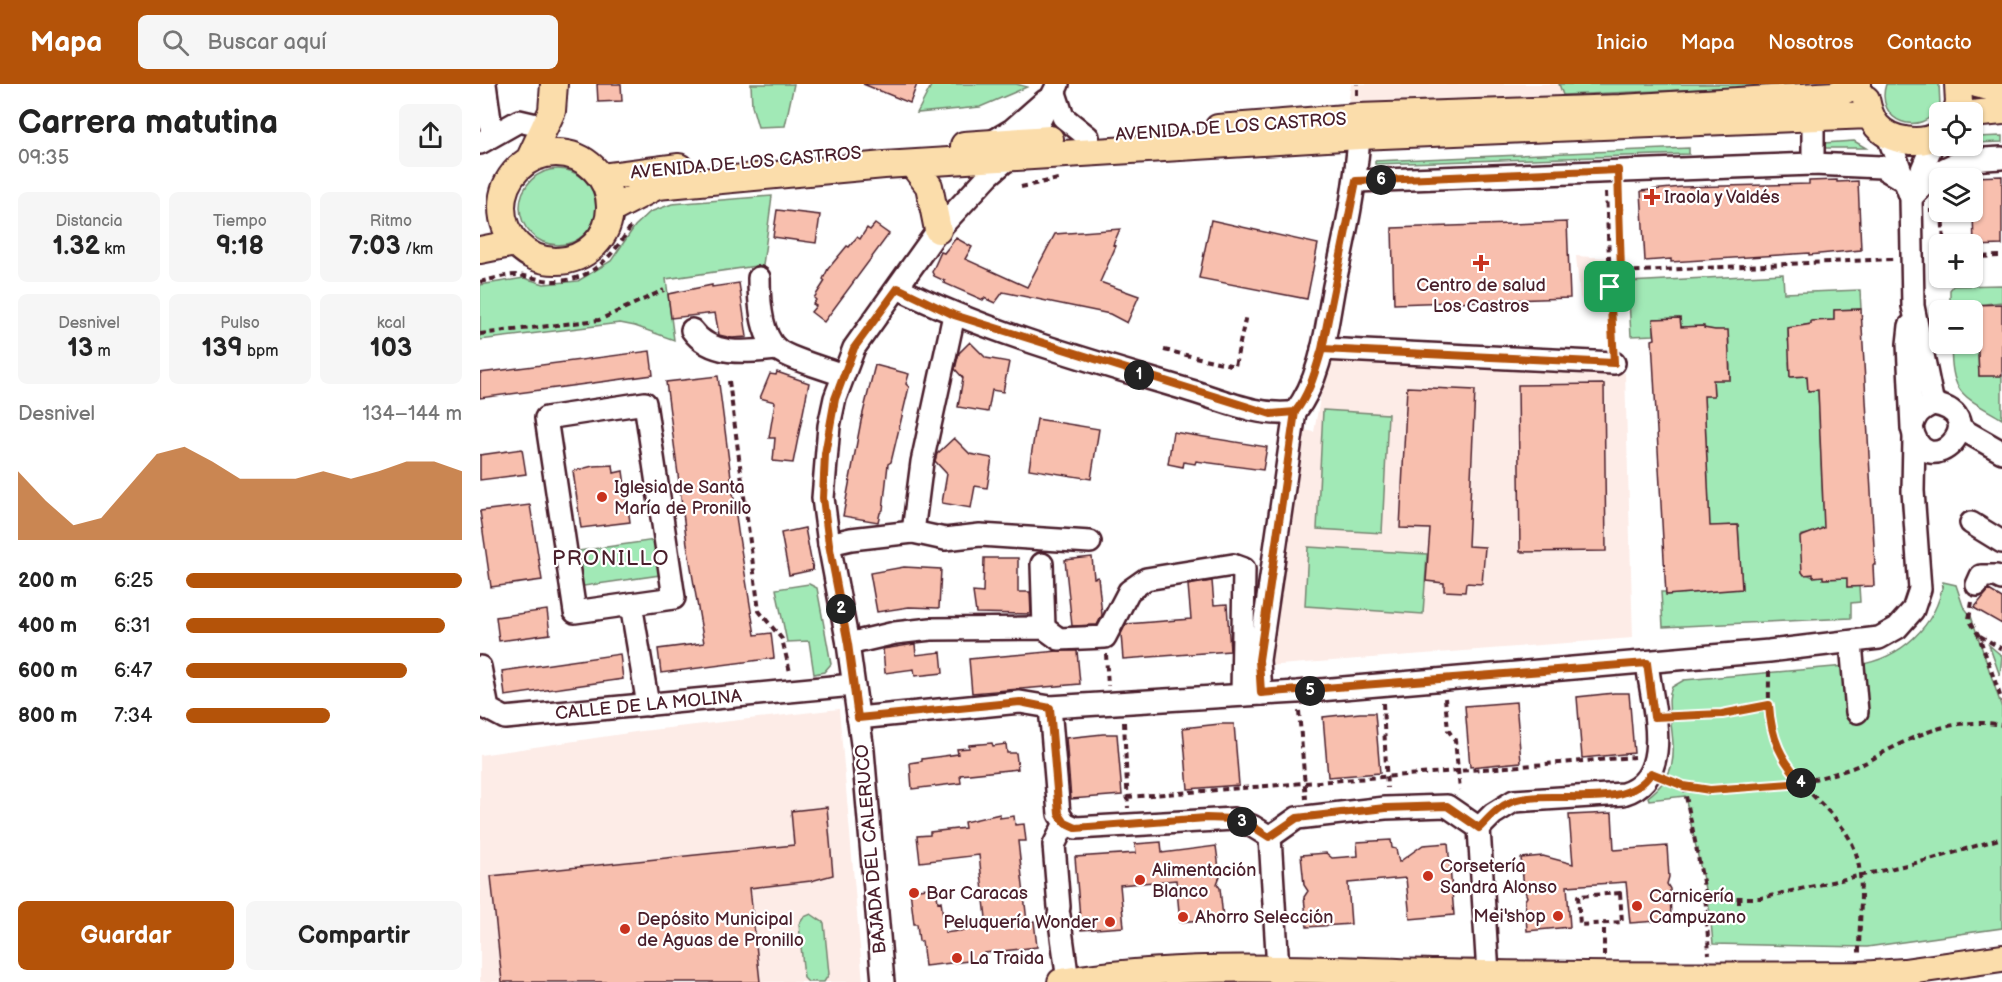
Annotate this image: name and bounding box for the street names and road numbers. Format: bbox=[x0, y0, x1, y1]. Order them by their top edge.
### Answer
street label: AVENIDA DE LOS CASTROS bbox=[1115, 108, 1347, 146]
street label: AVENIDA DE LOS CASTROS bbox=[630, 142, 862, 184]
street label: CALLE DE LA MOLINA bbox=[554, 685, 743, 724]
street label: BAJADA DEL CALERUCO bbox=[851, 743, 891, 955]

